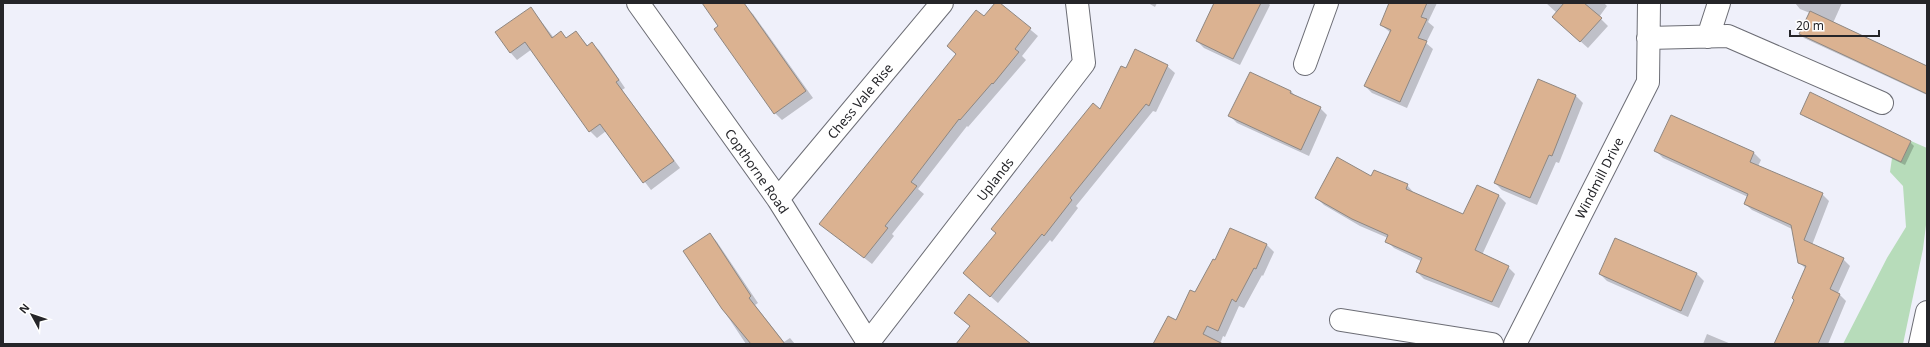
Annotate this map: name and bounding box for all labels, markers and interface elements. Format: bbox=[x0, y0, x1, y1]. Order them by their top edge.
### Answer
scale bar bbox=[1790, 12, 1879, 38]
text: 20 m bbox=[1796, 17, 1824, 34]
street label: Chess Vale Rise bbox=[823, 59, 897, 143]
street label: Copthorne Road bbox=[721, 125, 793, 217]
street label: Windmill Drive bbox=[1571, 134, 1627, 222]
street label: Uplands bbox=[972, 154, 1018, 204]
north arrow bbox=[12, 295, 52, 335]
text: N bbox=[15, 300, 33, 317]

